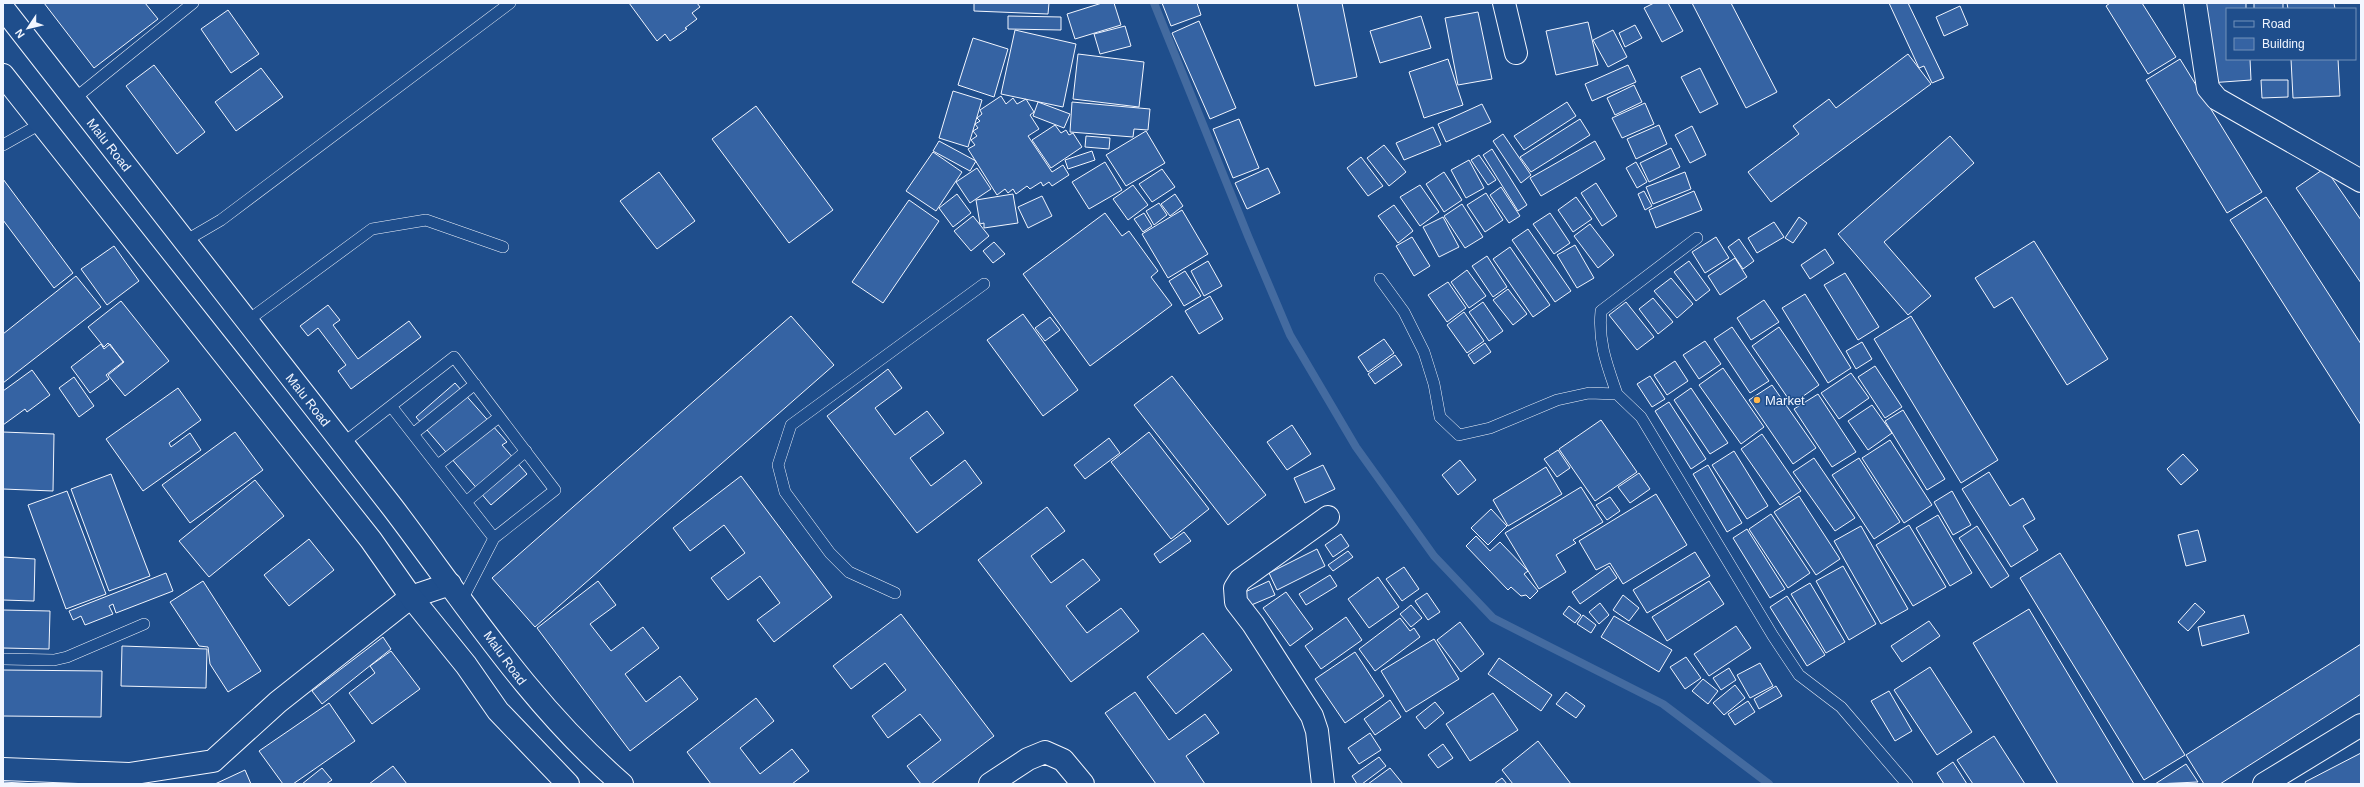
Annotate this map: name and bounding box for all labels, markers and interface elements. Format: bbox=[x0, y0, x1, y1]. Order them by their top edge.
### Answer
north arrow bbox=[8, 8, 48, 48]
legend bbox=[2226, 8, 2356, 60]
text: Road bbox=[2262, 17, 2291, 31]
text: N bbox=[13, 27, 27, 40]
text: Building bbox=[2262, 37, 2305, 51]
street label: Malu Road bbox=[84, 116, 134, 174]
street label: Malu Road bbox=[283, 371, 333, 429]
place label: Market bbox=[1765, 393, 1805, 408]
marker: Market bbox=[1752, 395, 1762, 405]
street label: Malu Road bbox=[480, 628, 530, 688]

